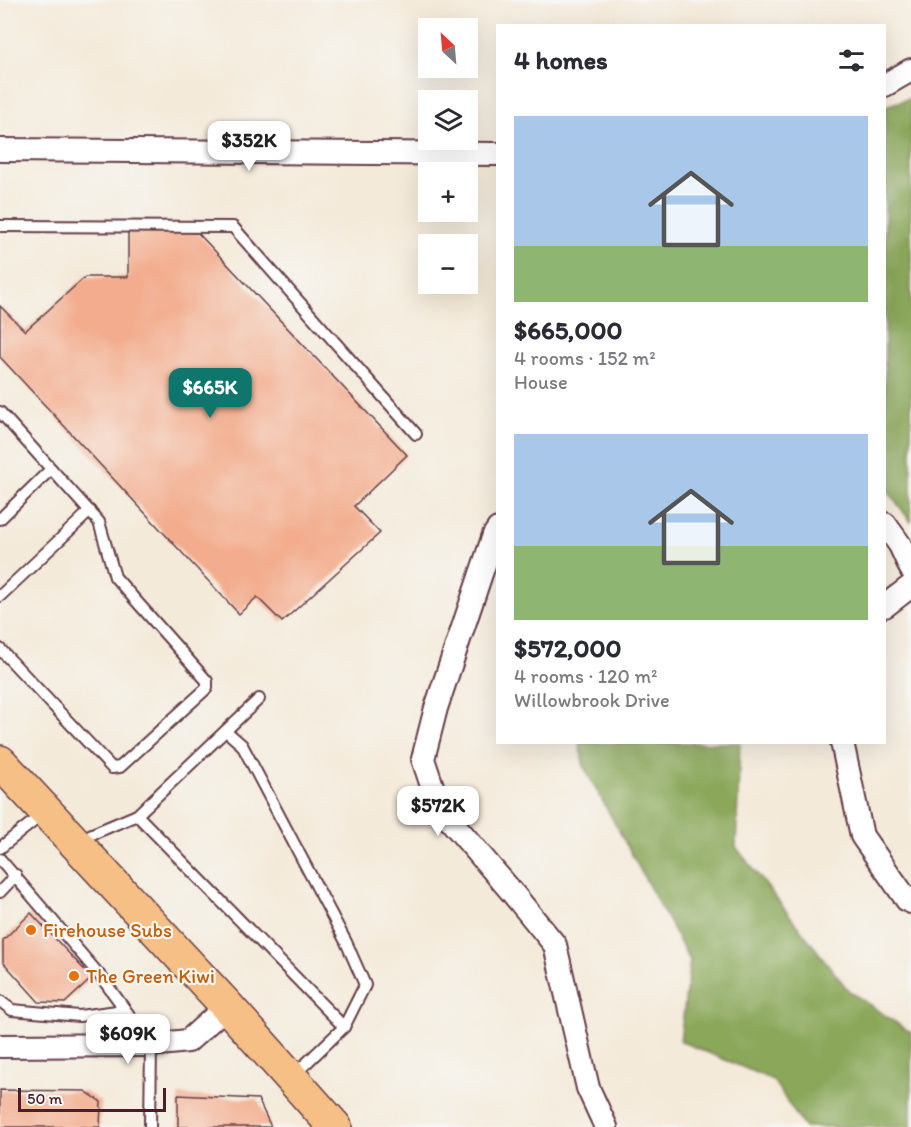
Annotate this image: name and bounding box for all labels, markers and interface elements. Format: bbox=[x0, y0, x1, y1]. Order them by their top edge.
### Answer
north arrow bbox=[418, 18, 478, 78]
map controls bbox=[418, 18, 478, 294]
text: 4 homes bbox=[514, 44, 608, 76]
icon: filters bbox=[835, 44, 868, 77]
button: layers bbox=[418, 90, 478, 150]
pin: $352K bbox=[207, 121, 291, 172]
text: $352K bbox=[222, 128, 276, 152]
icon: home bbox=[637, 155, 745, 263]
button: + bbox=[418, 162, 478, 222]
button: − bbox=[418, 234, 478, 294]
text: $665,000 bbox=[514, 314, 623, 346]
text: 4 rooms · 152 m² bbox=[514, 346, 656, 370]
pin: $665K bbox=[168, 368, 252, 419]
text: House bbox=[514, 370, 568, 394]
text: $665K bbox=[183, 375, 237, 399]
icon: home bbox=[637, 473, 745, 581]
text: $572,000 bbox=[514, 632, 622, 664]
text: 4 rooms · 120 m² bbox=[514, 664, 657, 688]
text: Willowbrook Drive bbox=[514, 688, 670, 712]
pin: $572K bbox=[396, 786, 480, 837]
text: $572K bbox=[411, 793, 465, 817]
place label: Firehouse Subs bbox=[43, 918, 172, 942]
marker: Firehouse Subs bbox=[24, 923, 38, 937]
place label: The Green Kiwi bbox=[86, 964, 215, 988]
marker: The Green Kiwi bbox=[67, 969, 81, 983]
pin: $609K bbox=[86, 1014, 170, 1065]
text: $609K bbox=[100, 1021, 156, 1045]
scale bar bbox=[18, 1085, 166, 1112]
text: 50 m bbox=[27, 1089, 62, 1108]

